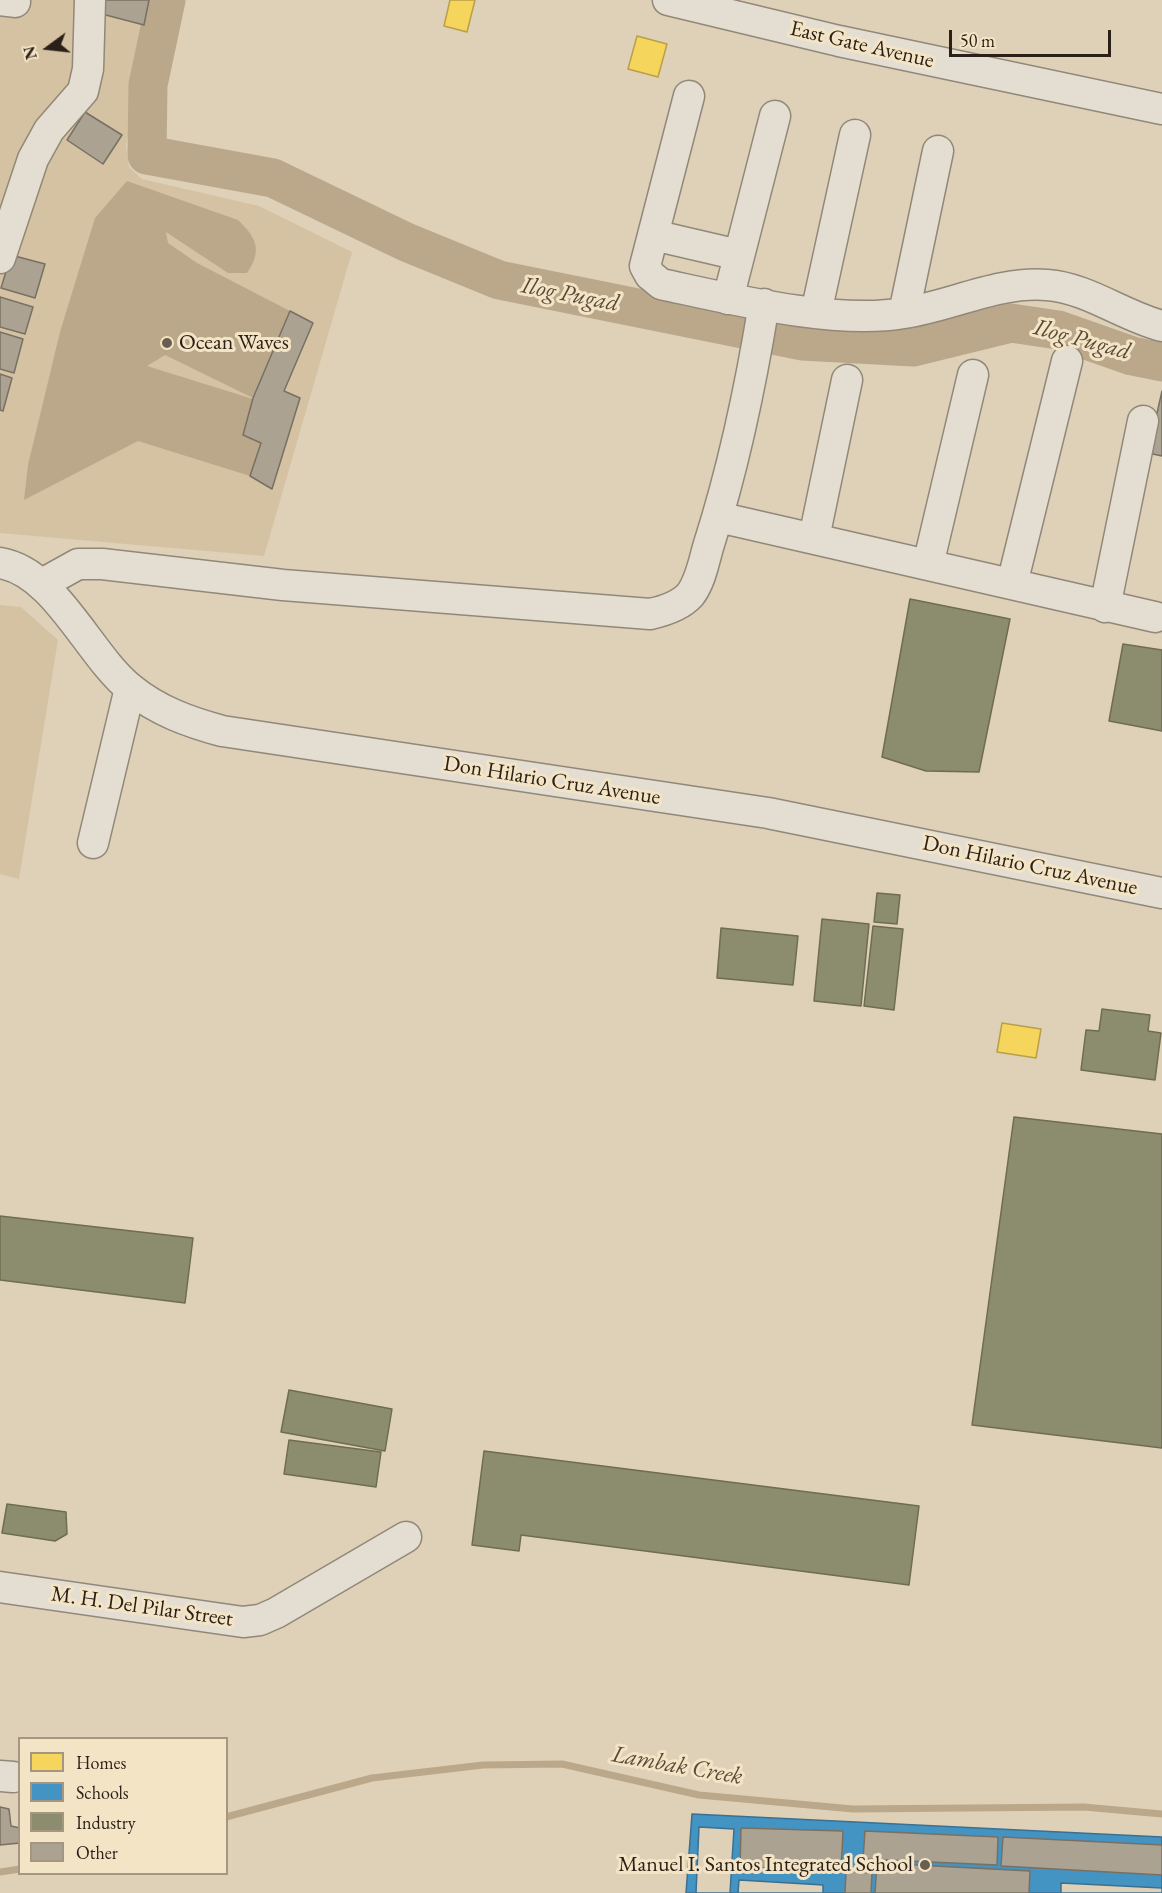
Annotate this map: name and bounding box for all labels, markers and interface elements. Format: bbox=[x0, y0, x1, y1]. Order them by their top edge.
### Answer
street label: East Gate Avenue bbox=[787, 16, 937, 74]
north arrow bbox=[18, 18, 78, 78]
scale bar bbox=[952, 18, 1114, 56]
text: 50 m bbox=[960, 29, 995, 52]
text: N bbox=[18, 44, 42, 62]
water label: Ilog Pugad bbox=[519, 271, 621, 319]
water label: Ilog Pugad bbox=[1031, 313, 1133, 367]
place label: Ocean Waves bbox=[179, 330, 289, 356]
marker: Ocean Waves bbox=[160, 336, 174, 350]
street label: Don Hilario Cruz Avenue bbox=[442, 751, 662, 811]
street label: Don Hilario Cruz Avenue bbox=[920, 830, 1140, 902]
street label: M. H. Del Pilar Street bbox=[50, 1581, 234, 1633]
legend bbox=[18, 1737, 228, 1875]
water label: Lambak Creek bbox=[609, 1740, 745, 1792]
text: Homes bbox=[76, 1751, 126, 1774]
text: Schools bbox=[76, 1781, 129, 1804]
text: Industry bbox=[76, 1811, 136, 1834]
text: Other bbox=[76, 1841, 118, 1864]
place label: Manuel I. Santos Integrated School bbox=[618, 1852, 913, 1878]
marker: Manuel I. Santos Integrated School bbox=[918, 1858, 932, 1872]

